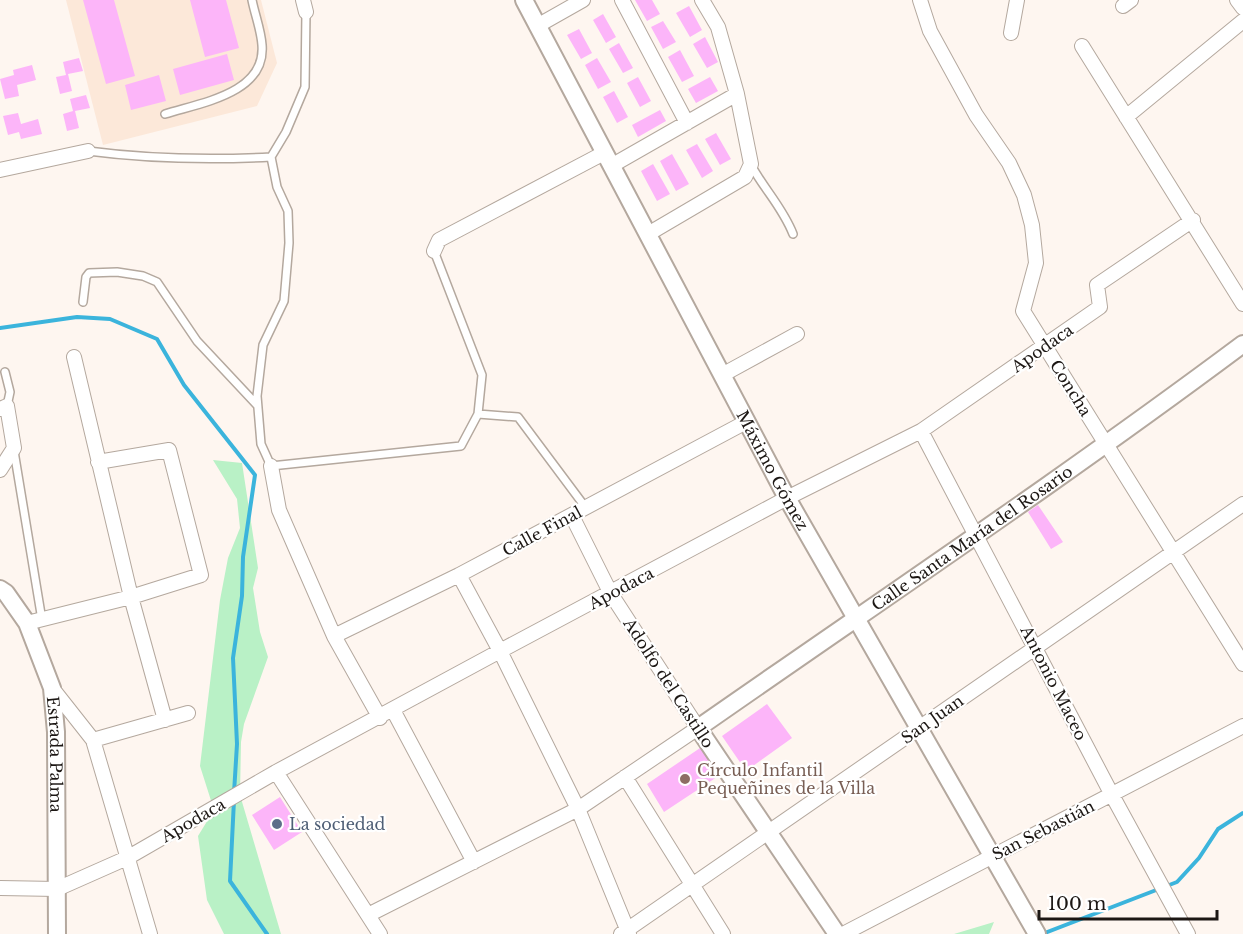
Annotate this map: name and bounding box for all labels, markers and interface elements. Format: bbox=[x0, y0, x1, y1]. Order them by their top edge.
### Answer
street label: Apodaca bbox=[1006, 319, 1077, 377]
street label: Concha bbox=[1046, 356, 1096, 420]
street label: Máximo Gómez bbox=[732, 407, 813, 534]
street label: Calle Santa María del Rosario bbox=[868, 461, 1076, 615]
street label: Calle Final bbox=[499, 502, 585, 560]
street label: Apodaca bbox=[584, 562, 657, 614]
street label: Adolfo del Castillo bbox=[619, 613, 719, 752]
street label: Antonio Maceo bbox=[1016, 621, 1091, 744]
street label: San Juan bbox=[897, 690, 967, 748]
street label: Estrada Palma bbox=[43, 695, 66, 813]
place label: Círculo Infantil Pequeñines de la Villa bbox=[697, 760, 875, 798]
marker: Círculo Infantil Pequeñines de la Villa bbox=[678, 772, 692, 786]
street label: Apodaca bbox=[156, 794, 229, 847]
street label: San Sebastián bbox=[988, 796, 1098, 864]
place label: La sociedad bbox=[289, 814, 386, 834]
marker: La sociedad bbox=[270, 817, 284, 831]
scale bar bbox=[1039, 883, 1218, 921]
text: 100 m bbox=[1048, 893, 1106, 915]

